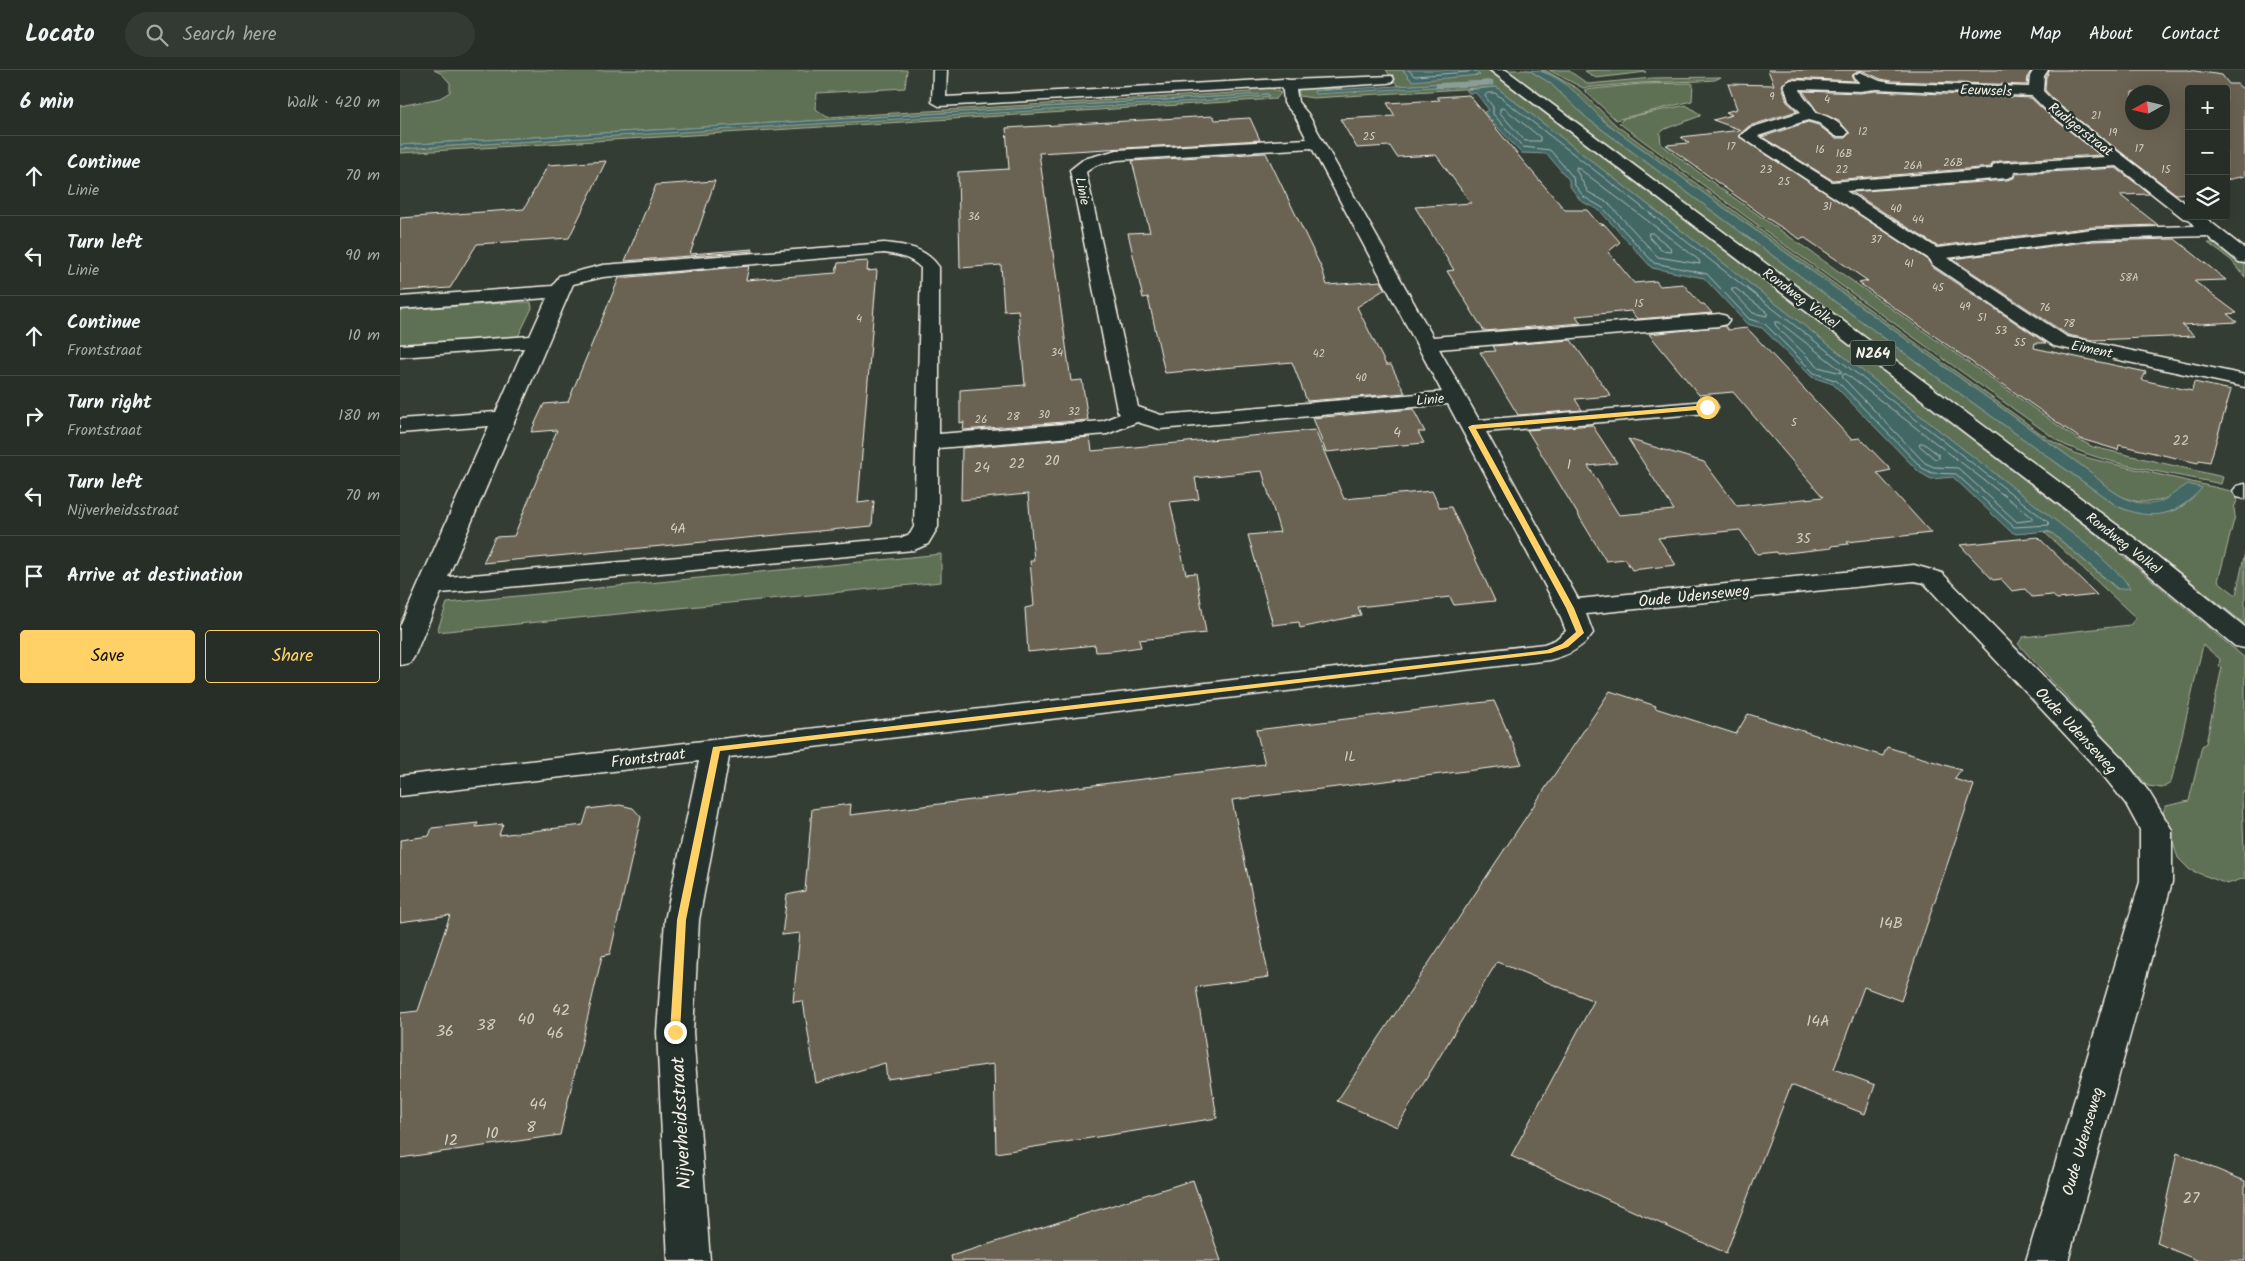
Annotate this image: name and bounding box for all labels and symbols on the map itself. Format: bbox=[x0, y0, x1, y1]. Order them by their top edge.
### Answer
street label: Eeuwsels bbox=[1959, 79, 2013, 103]
north arrow bbox=[2125, 85, 2170, 130]
house number: 9 bbox=[1769, 88, 1775, 106]
house number: 4 bbox=[1824, 91, 1830, 109]
street label: Rudigerstraat bbox=[2043, 97, 2118, 163]
house number: 21 bbox=[2091, 107, 2101, 125]
house number: 12 bbox=[1858, 123, 1868, 141]
house number: 19 bbox=[2109, 124, 2118, 142]
house number: 25 bbox=[1363, 128, 1376, 146]
house number: 17 bbox=[1727, 138, 1736, 156]
house number: 17 bbox=[2135, 140, 2144, 158]
house number: 16 bbox=[1815, 141, 1825, 159]
house number: 16B bbox=[1836, 145, 1852, 163]
house number: 26B bbox=[1943, 154, 1963, 172]
house number: 26A bbox=[1903, 157, 1923, 175]
house number: 23 bbox=[1760, 161, 1772, 179]
house number: 22 bbox=[1836, 161, 1848, 179]
house number: 15 bbox=[2161, 161, 2172, 179]
house number: 25 bbox=[1778, 173, 1791, 191]
street label: Linie bbox=[1068, 175, 1096, 208]
house number: 31 bbox=[1822, 198, 1832, 216]
house number: 40 bbox=[1890, 200, 1902, 218]
house number: 36 bbox=[968, 208, 980, 226]
house number: 44 bbox=[1912, 211, 1924, 229]
house number: 37 bbox=[1870, 231, 1883, 249]
house number: 41 bbox=[1904, 255, 1914, 273]
street label: Rondweg Volkel bbox=[1758, 263, 1844, 335]
house number: 58A bbox=[2119, 269, 2139, 287]
house number: 45 bbox=[1932, 279, 1945, 297]
house number: 15 bbox=[1634, 295, 1645, 313]
house number: 49 bbox=[1959, 298, 1971, 316]
house number: 76 bbox=[2039, 299, 2051, 317]
house number: 51 bbox=[1977, 309, 1987, 327]
house number: 4 bbox=[856, 310, 862, 328]
house number: 78 bbox=[2063, 315, 2075, 333]
house number: 53 bbox=[1995, 322, 2007, 340]
house number: 55 bbox=[2014, 334, 2027, 352]
street label: Eiment bbox=[2069, 335, 2115, 365]
road number: N264 bbox=[1850, 340, 1896, 366]
house number: 34 bbox=[1051, 344, 1063, 362]
house number: 42 bbox=[1313, 345, 1325, 363]
house number: 40 bbox=[1355, 369, 1367, 387]
street label: Linie bbox=[1415, 388, 1446, 412]
route start bbox=[1696, 396, 1719, 419]
house number: 32 bbox=[1068, 403, 1080, 421]
house number: 30 bbox=[1038, 406, 1050, 424]
house number: 28 bbox=[1006, 408, 1020, 426]
house number: 26 bbox=[975, 411, 987, 429]
house number: 5 bbox=[1791, 414, 1798, 432]
house number: 4 bbox=[1393, 422, 1401, 444]
house number: 22 bbox=[2173, 430, 2189, 452]
house number: 20 bbox=[1044, 450, 1060, 472]
house number: 22 bbox=[1009, 453, 1025, 475]
house number: 1 bbox=[1567, 454, 1571, 476]
house number: 24 bbox=[974, 457, 990, 479]
street label: Rondweg Volkel bbox=[2081, 507, 2166, 581]
house number: 4A bbox=[670, 518, 686, 540]
house number: 35 bbox=[1795, 528, 1812, 550]
street label: Oude Udenseweg bbox=[1637, 578, 1751, 615]
street label: Oude Udenseweg bbox=[2029, 682, 2123, 780]
street label: Frontstraat bbox=[609, 741, 688, 775]
house number: 1L bbox=[1344, 746, 1356, 768]
house number: 14B bbox=[1879, 911, 1903, 936]
house number: 42 bbox=[552, 998, 570, 1023]
house number: 40 bbox=[518, 1007, 534, 1032]
house number: 14A bbox=[1806, 1009, 1830, 1034]
house number: 38 bbox=[477, 1013, 496, 1038]
house number: 36 bbox=[436, 1019, 454, 1044]
house number: 46 bbox=[546, 1021, 564, 1046]
route end bbox=[664, 1021, 687, 1044]
street label: Nijverheidsstraat bbox=[664, 1055, 700, 1190]
street label: Oude Udenseweg bbox=[2056, 1084, 2111, 1199]
house number: 44 bbox=[529, 1092, 547, 1117]
house number: 8 bbox=[526, 1115, 536, 1140]
house number: 10 bbox=[485, 1121, 499, 1146]
house number: 12 bbox=[444, 1128, 458, 1153]
house number: 27 bbox=[2183, 1186, 2200, 1211]

